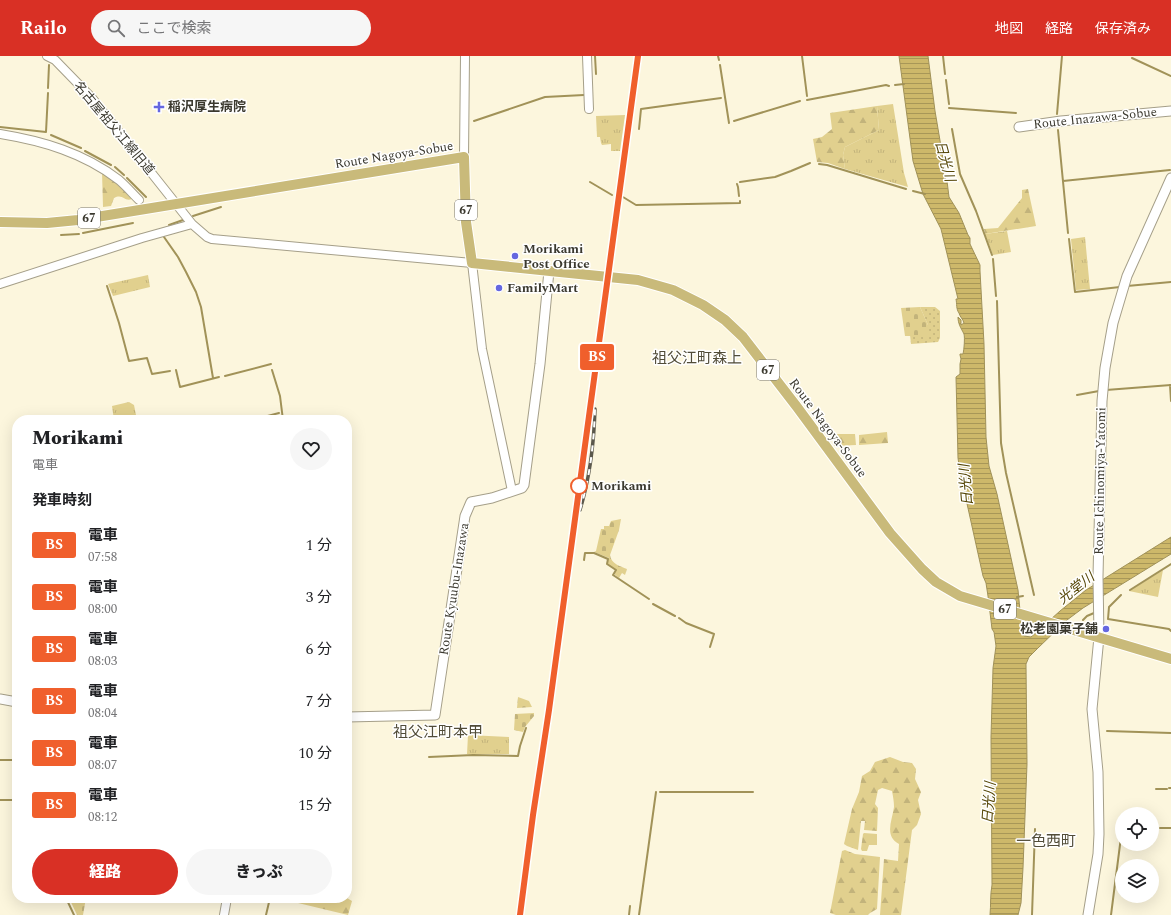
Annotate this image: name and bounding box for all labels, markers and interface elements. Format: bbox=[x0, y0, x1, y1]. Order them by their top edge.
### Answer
search box bbox=[91, 10, 371, 46]
text: Railo bbox=[20, 14, 67, 43]
icon: search bbox=[105, 17, 127, 39]
text: ここで検索 bbox=[137, 17, 212, 40]
text: 地図 bbox=[995, 18, 1023, 39]
text: 経路 bbox=[1045, 18, 1073, 39]
text: 保存済み bbox=[1095, 18, 1151, 39]
street label: 名古屋祖父江線旧道 bbox=[69, 77, 159, 179]
place label: 稲沢厚生病院 bbox=[168, 97, 246, 117]
marker: 稲沢厚生病院 bbox=[153, 101, 165, 113]
street label: Route Inazawa-Sobue bbox=[1032, 102, 1158, 134]
street label: Route Nagoya-Sobue bbox=[333, 136, 455, 174]
water label: 日光川 bbox=[929, 138, 961, 186]
road number: 67 bbox=[455, 200, 477, 220]
road number: 67 bbox=[78, 208, 100, 228]
place label: Morikami Post Office bbox=[523, 239, 590, 274]
marker: Morikami Post Office bbox=[510, 251, 520, 261]
place label: FamilyMart bbox=[507, 278, 578, 298]
marker: FamilyMart bbox=[494, 283, 504, 293]
line badge: BS bbox=[579, 344, 615, 370]
text: BS bbox=[588, 346, 606, 367]
district label: 祖父江町森上 bbox=[652, 347, 742, 370]
road number: 67 bbox=[757, 360, 779, 380]
street label: Route Nagoya-Sobue bbox=[784, 374, 872, 482]
street label: Route Ichinomiya-Yatomi bbox=[1089, 407, 1111, 555]
text: Morikami bbox=[32, 424, 123, 453]
button: heart bbox=[290, 428, 332, 470]
text: 電車 bbox=[32, 455, 58, 475]
water label: 日光川 bbox=[954, 461, 978, 507]
place label: Morikami bbox=[591, 476, 651, 496]
marker: Morikami bbox=[570, 477, 588, 495]
text: 発車時刻 bbox=[32, 489, 92, 512]
street label: Route Kyuubu-Inazawa bbox=[434, 521, 474, 657]
text: 電車 bbox=[88, 524, 118, 547]
text: BS bbox=[45, 534, 63, 555]
text: 1 分 bbox=[306, 534, 332, 557]
text: 07:58 bbox=[88, 547, 117, 567]
water label: 光堂川 bbox=[1053, 566, 1101, 609]
text: 電車 bbox=[88, 576, 118, 599]
text: BS bbox=[45, 586, 63, 607]
text: 3 分 bbox=[306, 586, 332, 609]
text: 08:00 bbox=[88, 599, 117, 619]
road number: 67 bbox=[994, 599, 1016, 619]
place label: 松老園菓子舗 bbox=[1020, 619, 1098, 639]
marker: 松老園菓子舗 bbox=[1101, 624, 1111, 634]
text: 電車 bbox=[88, 628, 118, 651]
text: BS bbox=[45, 638, 63, 659]
text: 6 分 bbox=[306, 638, 332, 661]
text: 08:03 bbox=[88, 651, 117, 671]
text: 電車 bbox=[88, 680, 118, 703]
text: BS bbox=[45, 690, 63, 711]
text: 7 分 bbox=[306, 690, 332, 713]
text: 08:04 bbox=[88, 703, 117, 723]
district label: 祖父江町本甲 bbox=[393, 721, 483, 744]
text: 電車 bbox=[88, 732, 118, 755]
text: BS bbox=[45, 742, 63, 763]
text: 10 分 bbox=[298, 742, 332, 765]
text: 08:07 bbox=[88, 755, 117, 775]
water label: 日光川 bbox=[977, 779, 1001, 825]
text: 電車 bbox=[88, 784, 118, 807]
text: BS bbox=[45, 794, 63, 815]
text: 15 分 bbox=[298, 794, 332, 817]
text: 08:12 bbox=[88, 807, 117, 827]
map controls bbox=[1115, 807, 1159, 903]
button: locate bbox=[1115, 807, 1159, 851]
district label: 一色西町 bbox=[1016, 830, 1076, 853]
button: 経路 bbox=[32, 849, 178, 895]
button: きっぷ bbox=[186, 849, 332, 895]
button: layers bbox=[1115, 859, 1159, 903]

